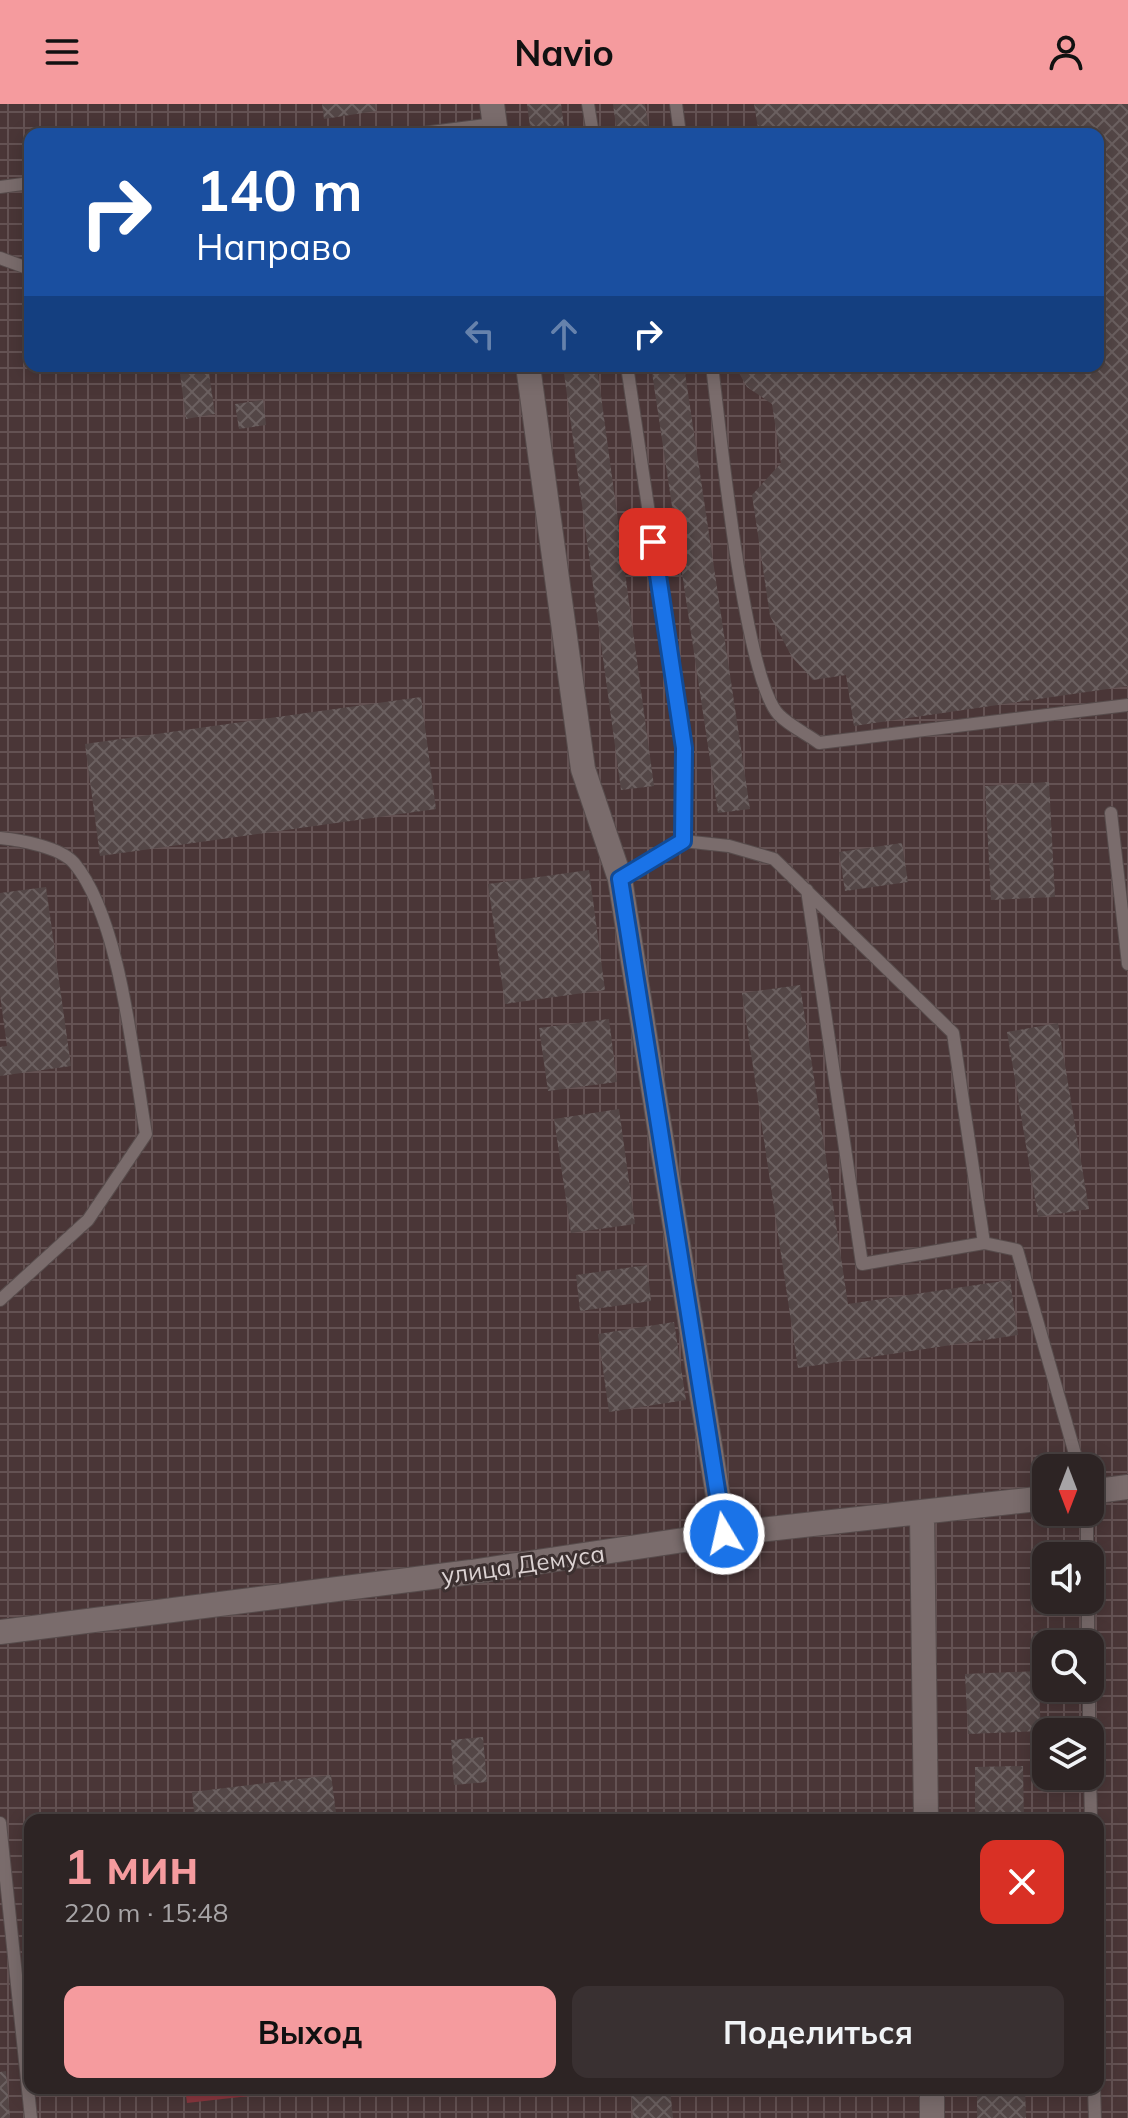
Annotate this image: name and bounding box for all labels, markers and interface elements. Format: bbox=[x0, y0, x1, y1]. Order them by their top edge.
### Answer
icon: menu bbox=[40, 30, 84, 74]
text: Navio bbox=[514, 30, 614, 75]
icon: person bbox=[1044, 30, 1088, 74]
text: 140 m bbox=[196, 155, 363, 225]
icon: right bbox=[64, 160, 168, 264]
text: Направо bbox=[196, 224, 352, 269]
icon: left bbox=[458, 312, 502, 356]
icon: ahead bbox=[542, 312, 586, 356]
icon: right bbox=[626, 312, 670, 356]
pin bbox=[619, 508, 687, 576]
icon: arrive bbox=[631, 520, 675, 564]
north arrow bbox=[1032, 1454, 1104, 1526]
map controls bbox=[1032, 1454, 1104, 1790]
position arrow bbox=[682, 1492, 766, 1576]
street label: улица Демуса bbox=[439, 1538, 607, 1590]
button: sound bbox=[1032, 1542, 1104, 1614]
button: search bbox=[1032, 1630, 1104, 1702]
button: layers bbox=[1032, 1718, 1104, 1790]
text: 1 мин bbox=[64, 1836, 199, 1896]
button: close bbox=[980, 1840, 1064, 1924]
text: 220 m · 15:48 bbox=[64, 1896, 228, 1929]
button: Выход bbox=[64, 1986, 556, 2078]
button: Поделиться bbox=[572, 1986, 1064, 2078]

